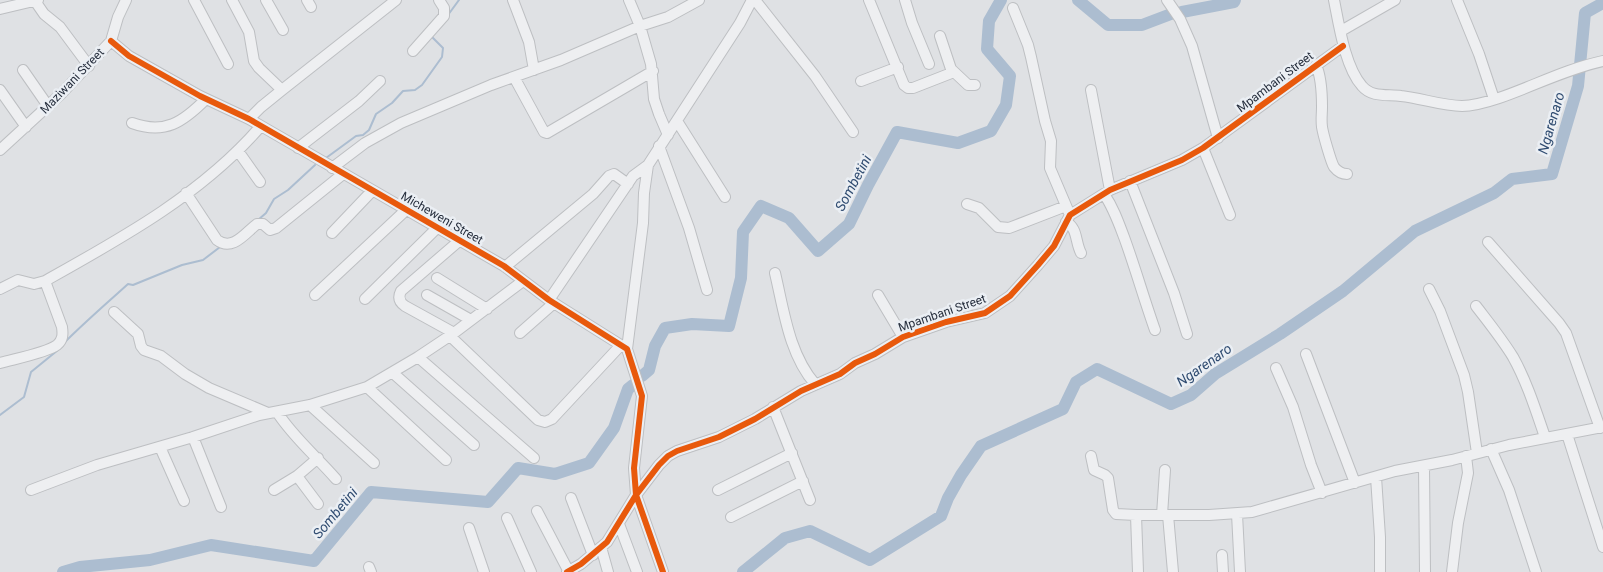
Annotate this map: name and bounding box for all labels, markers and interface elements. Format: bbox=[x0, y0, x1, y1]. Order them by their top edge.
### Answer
street label: Maziwani Street bbox=[37, 45, 107, 117]
street label: Mpambani Street bbox=[1234, 49, 1316, 115]
water label: Ngarenaro bbox=[1535, 90, 1568, 156]
water label: Sombetini bbox=[832, 152, 875, 214]
street label: Micheweni Street bbox=[399, 189, 485, 247]
street label: Mpambani Street bbox=[896, 291, 988, 335]
water label: Ngarenaro bbox=[1173, 340, 1235, 390]
water label: Sombetini bbox=[309, 484, 361, 542]

